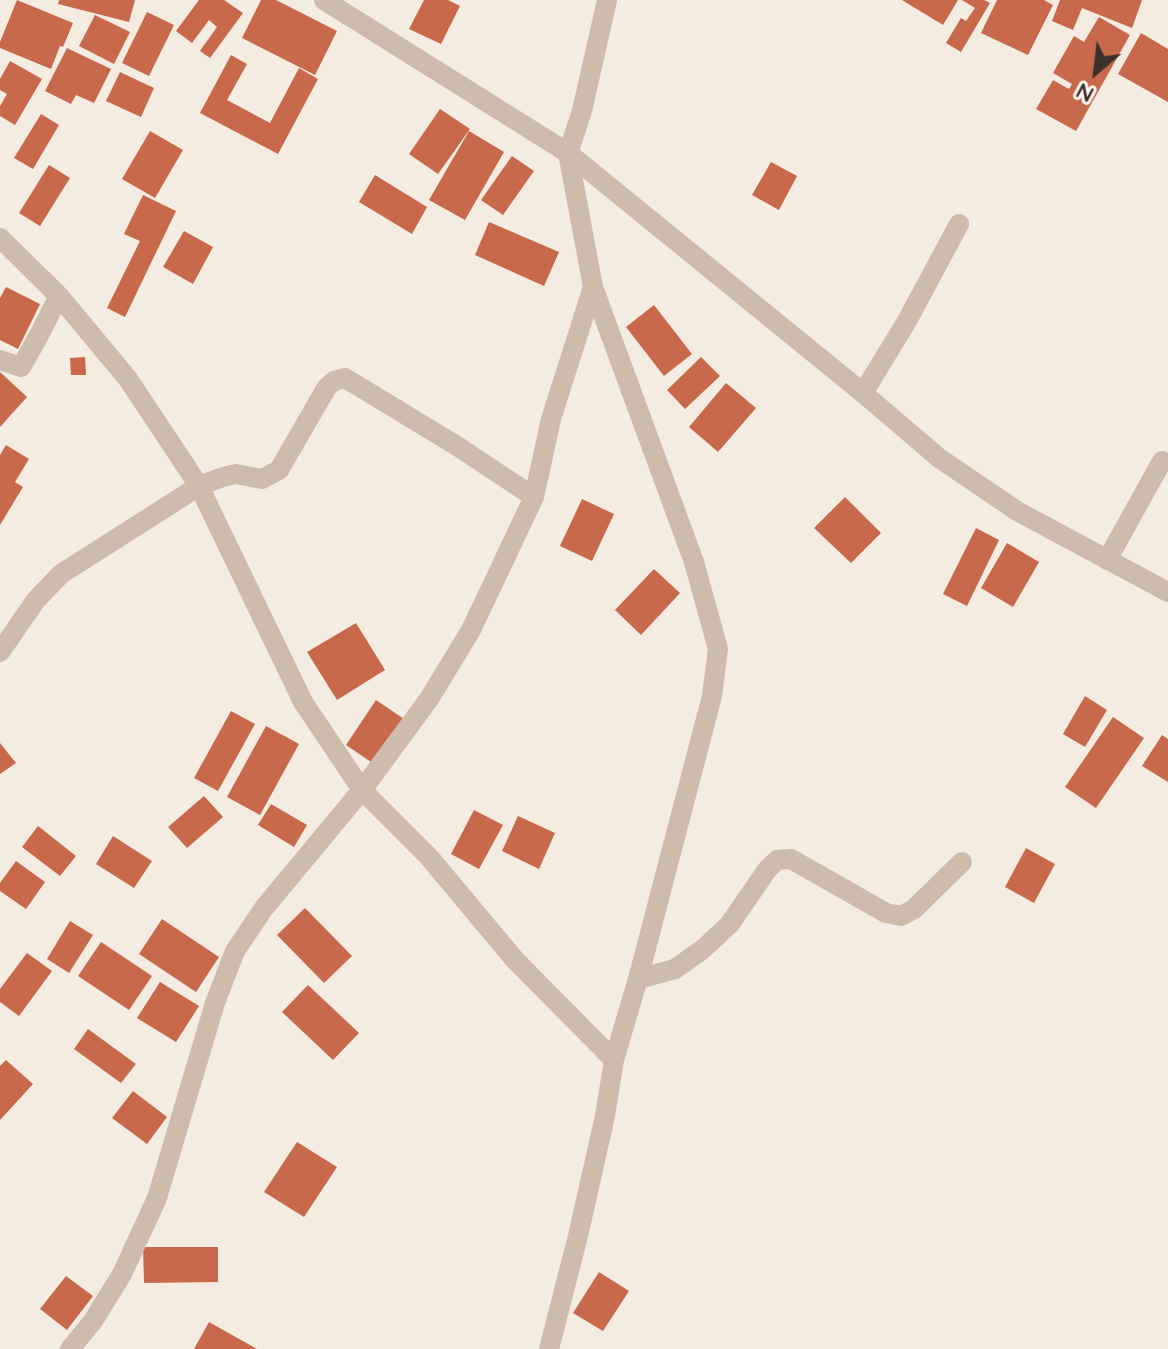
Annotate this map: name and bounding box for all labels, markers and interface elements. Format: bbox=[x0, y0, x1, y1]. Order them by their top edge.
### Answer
north arrow bbox=[1056, 32, 1136, 112]
text: N bbox=[1071, 77, 1098, 109]

